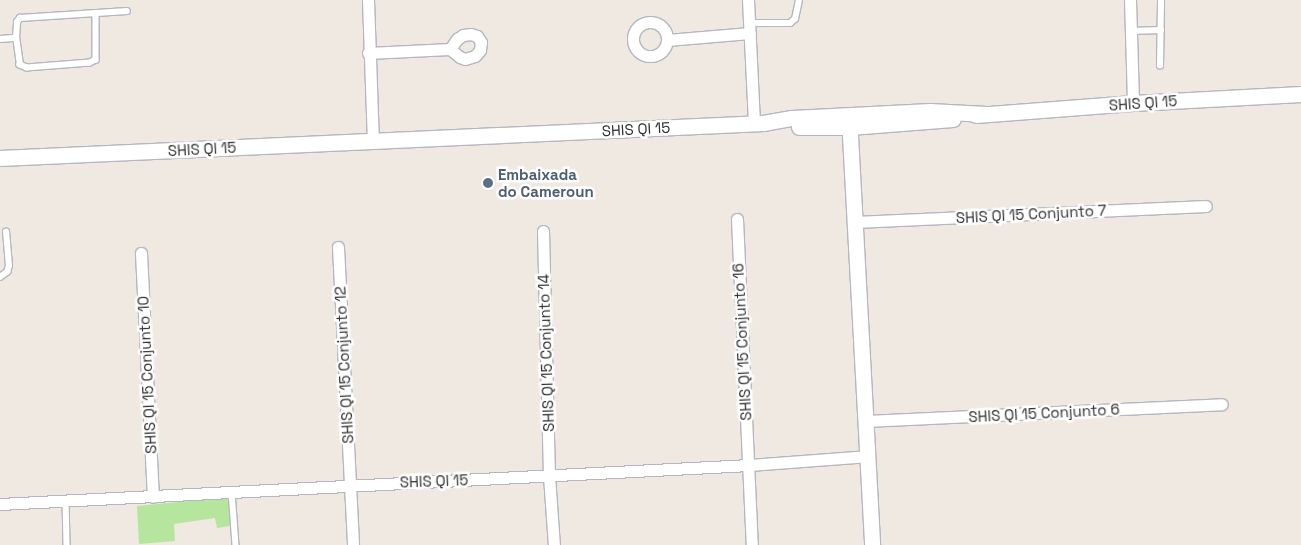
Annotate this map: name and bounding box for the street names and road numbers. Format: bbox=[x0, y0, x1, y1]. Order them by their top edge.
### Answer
street label: SHIS QI 15 bbox=[1108, 92, 1178, 114]
street label: SHIS QI 15 bbox=[601, 118, 671, 140]
street label: SHIS QI 15 bbox=[167, 138, 237, 160]
street label: SHIS QI 15 Conjunto 7 bbox=[955, 201, 1107, 227]
street label: SHIS QI 15 Conjunto 16 bbox=[729, 263, 755, 421]
street label: SHIS QI 15 Conjunto 14 bbox=[534, 274, 558, 432]
street label: SHIS QI 15 Conjunto 12 bbox=[331, 286, 357, 444]
street label: SHIS QI 15 Conjunto 10 bbox=[134, 296, 160, 454]
street label: SHIS QI 15 Conjunto 6 bbox=[968, 400, 1120, 426]
street label: SHIS QI 15 bbox=[399, 471, 469, 491]

